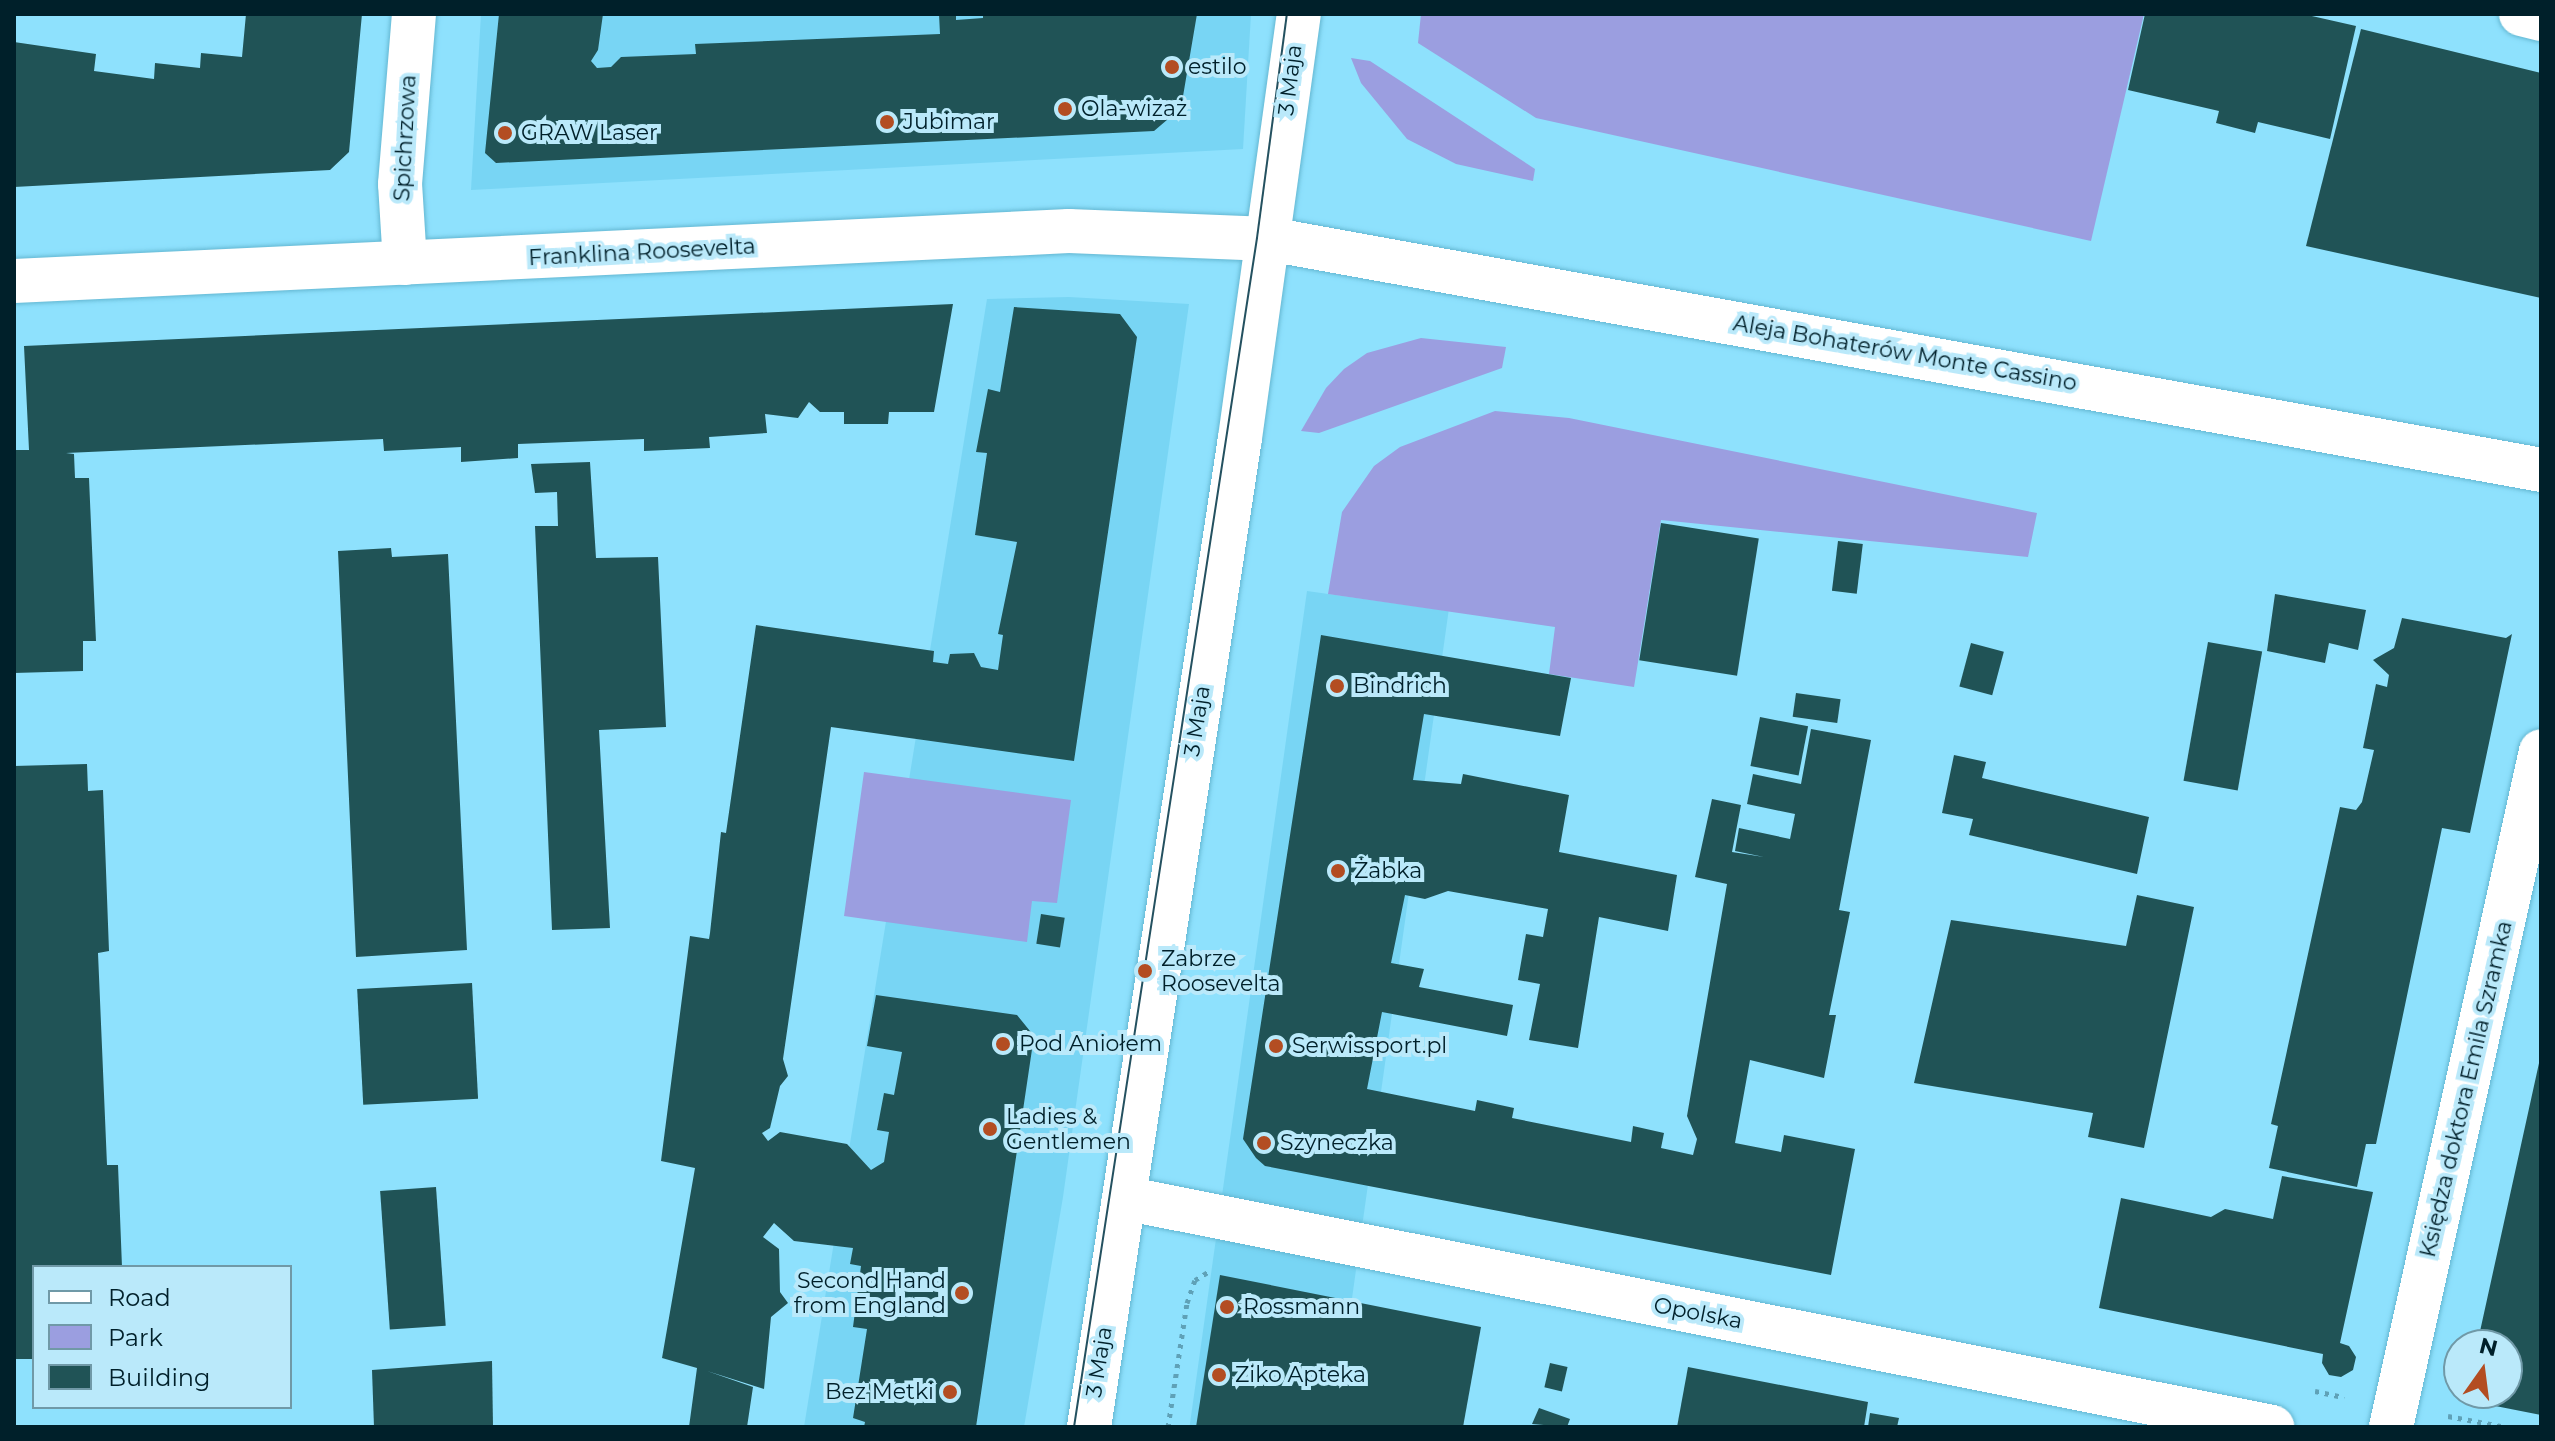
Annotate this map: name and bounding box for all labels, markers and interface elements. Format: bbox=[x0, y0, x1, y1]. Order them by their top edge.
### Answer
street label: 3 Maja bbox=[1273, 43, 1307, 117]
place label: estilo bbox=[1188, 54, 1247, 80]
marker: estilo bbox=[1163, 58, 1181, 76]
street label: Spichrzowa bbox=[389, 74, 421, 202]
place label: Ola-wizaż bbox=[1081, 96, 1187, 122]
marker: Ola-wizaż bbox=[1056, 100, 1074, 118]
place label: Jubimar bbox=[903, 109, 995, 135]
marker: Jubimar bbox=[878, 113, 896, 131]
place label: GRAW Laser bbox=[521, 120, 658, 146]
marker: GRAW Laser bbox=[496, 124, 514, 142]
street label: Franklina Roosevelta bbox=[528, 233, 756, 271]
street label: Aleja Bohaterów Monte Cassino bbox=[1731, 310, 2079, 396]
place label: Bindrich bbox=[1353, 673, 1447, 699]
marker: Bindrich bbox=[1328, 677, 1346, 695]
street label: 3 Maja bbox=[1178, 684, 1216, 758]
place label: Żabka bbox=[1354, 858, 1422, 884]
marker: Żabka bbox=[1329, 862, 1347, 880]
street label: Księdza doktora Emila Szramka bbox=[2414, 918, 2518, 1260]
place label: Zabrze Roosevelta bbox=[1161, 945, 1280, 996]
marker: Zabrze Roosevelta bbox=[1136, 962, 1154, 980]
place label: Pod Aniołem bbox=[1019, 1031, 1162, 1057]
place label: Serwissport.pl bbox=[1292, 1033, 1447, 1059]
marker: Pod Aniołem bbox=[994, 1035, 1012, 1053]
marker: Serwissport.pl bbox=[1267, 1037, 1285, 1055]
place label: Ladies & Gentlemen bbox=[1006, 1103, 1131, 1154]
marker: Ladies & Gentlemen bbox=[981, 1120, 999, 1138]
place label: Szyneczka bbox=[1280, 1130, 1394, 1156]
marker: Szyneczka bbox=[1255, 1134, 1273, 1152]
legend bbox=[32, 1265, 292, 1409]
place label: Second Hand from England bbox=[794, 1267, 946, 1318]
text: Road bbox=[108, 1283, 171, 1312]
marker: Second Hand from England bbox=[953, 1284, 971, 1302]
street label: Opolska bbox=[1651, 1291, 1745, 1335]
place label: Rossmann bbox=[1243, 1294, 1360, 1320]
marker: Rossmann bbox=[1218, 1298, 1236, 1316]
text: Park bbox=[108, 1323, 163, 1352]
street label: 3 Maja bbox=[1080, 1325, 1118, 1399]
north arrow bbox=[2443, 1329, 2523, 1409]
text: N bbox=[2477, 1332, 2500, 1362]
place label: Ziko Apteka bbox=[1235, 1362, 1366, 1388]
text: Building bbox=[108, 1363, 211, 1392]
marker: Ziko Apteka bbox=[1210, 1366, 1228, 1384]
place label: Bez Metki bbox=[825, 1379, 934, 1405]
marker: Bez Metki bbox=[941, 1383, 959, 1401]

